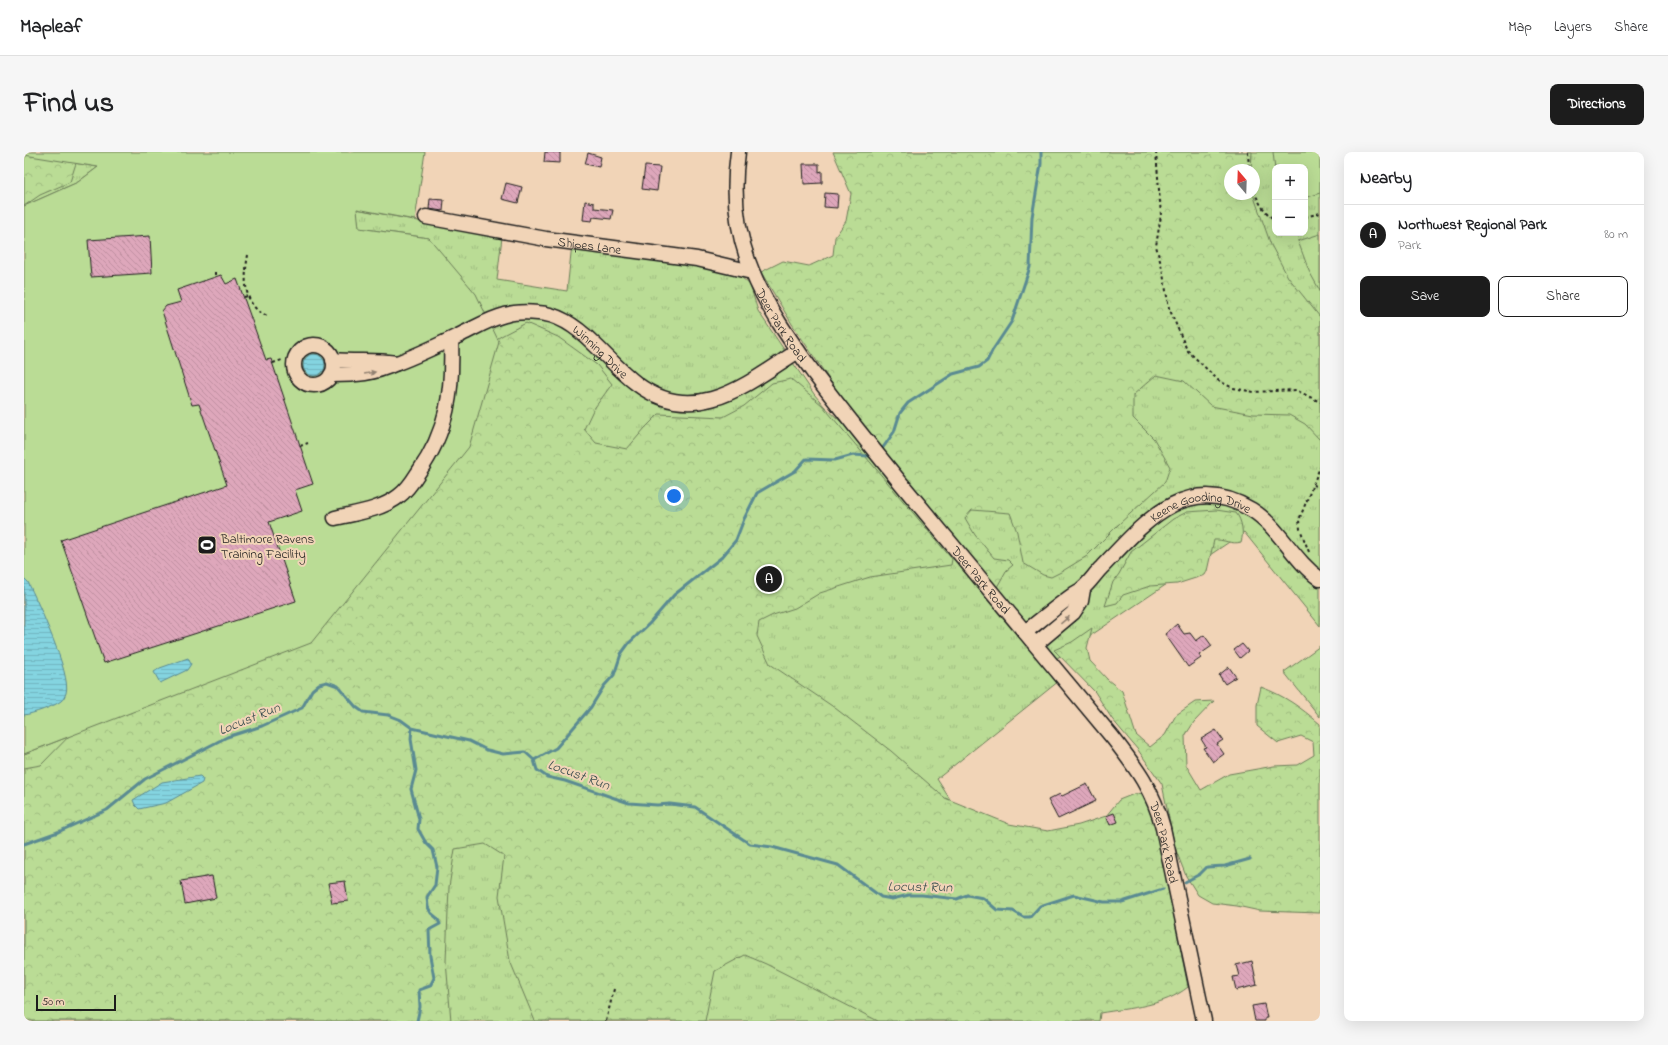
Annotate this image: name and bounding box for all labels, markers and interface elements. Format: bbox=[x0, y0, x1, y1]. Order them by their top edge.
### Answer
text: Mapleaf bbox=[20, 14, 82, 41]
text: Map bbox=[1508, 17, 1532, 38]
text: Layers bbox=[1554, 17, 1592, 38]
text: Share bbox=[1614, 17, 1648, 38]
text: Find us bbox=[24, 84, 114, 125]
button: Directions bbox=[1550, 84, 1644, 125]
north arrow bbox=[1224, 164, 1260, 200]
map controls bbox=[1272, 164, 1308, 236]
button: + bbox=[1272, 164, 1308, 200]
text: Nearby bbox=[1360, 166, 1412, 191]
button: − bbox=[1272, 200, 1308, 236]
text: Northwest Regional Park bbox=[1398, 214, 1547, 236]
text: A bbox=[1369, 225, 1377, 244]
text: 80 m bbox=[1604, 225, 1628, 244]
street label: Shipes Lane bbox=[557, 233, 622, 260]
text: Park bbox=[1398, 236, 1422, 255]
button: Save bbox=[1360, 276, 1490, 317]
button: Share bbox=[1498, 276, 1628, 317]
street label: Deer Park Road bbox=[750, 285, 811, 367]
street label: Winning Drive bbox=[568, 321, 632, 384]
one-way arrow bbox=[364, 369, 376, 375]
your location bbox=[664, 486, 684, 506]
street label: Keene Gooding Drive bbox=[1146, 488, 1255, 527]
place label: Baltimore Ravens Training Facility bbox=[220, 530, 314, 565]
sports icon: Baltimore Ravens Training Facility bbox=[196, 534, 218, 556]
street label: Deer Park Road bbox=[946, 542, 1015, 619]
pin: A bbox=[756, 564, 782, 594]
one-way arrow bbox=[1059, 616, 1070, 625]
water label: Locust Run bbox=[216, 697, 284, 741]
water label: Locust Run bbox=[545, 754, 613, 797]
street label: Deer Park Road bbox=[1144, 798, 1183, 886]
water label: Locust Run bbox=[887, 876, 954, 899]
scale bar bbox=[36, 993, 116, 1012]
text: 50 m bbox=[42, 994, 64, 1010]

